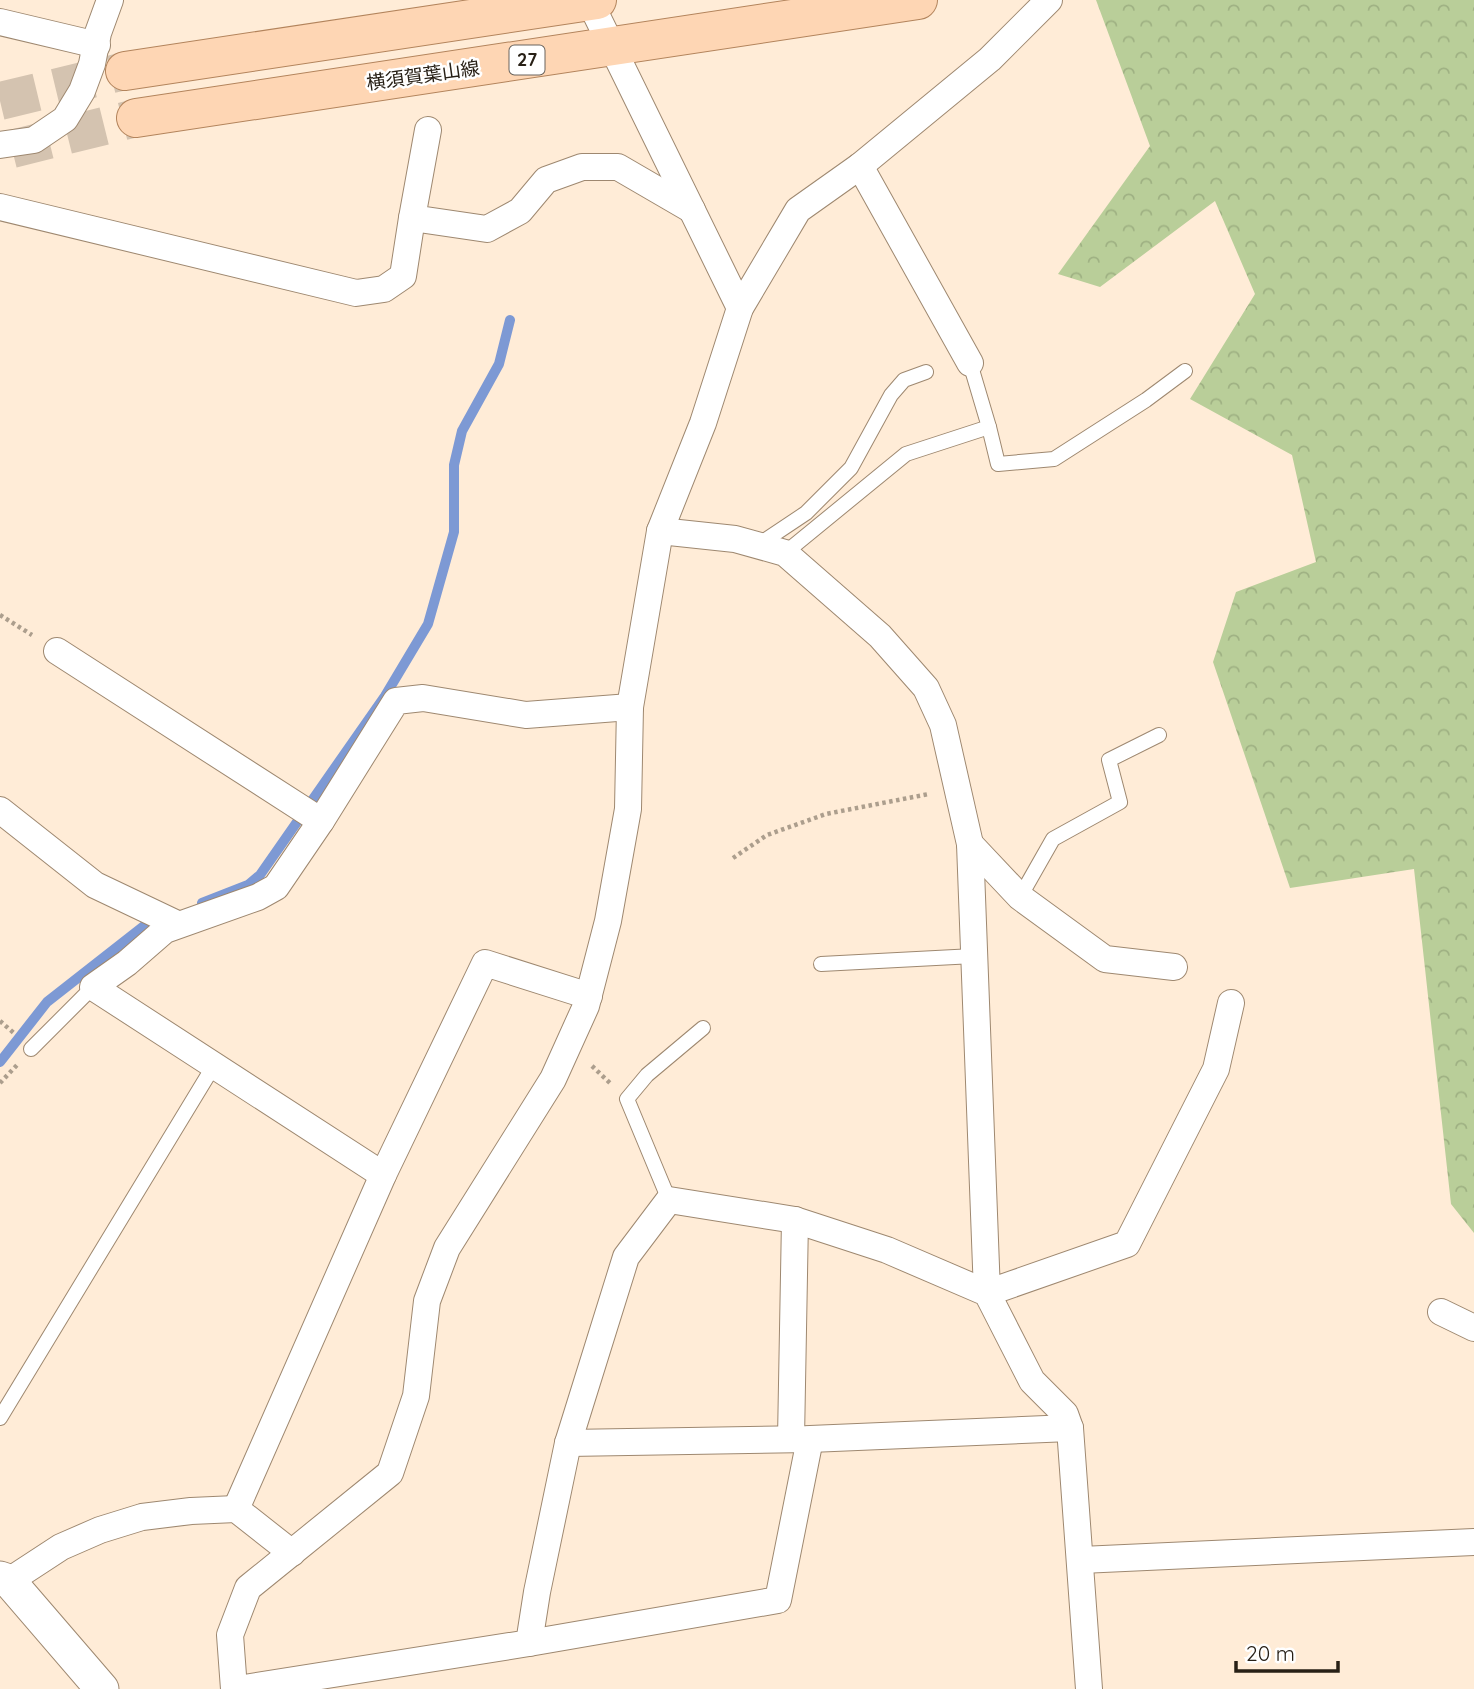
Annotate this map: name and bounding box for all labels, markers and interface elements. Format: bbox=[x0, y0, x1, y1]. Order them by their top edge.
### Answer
road number: 27 bbox=[510, 46, 544, 74]
street label: 横須賀葉山線 bbox=[365, 55, 481, 95]
scale bar bbox=[1236, 1630, 1338, 1674]
text: 20 m bbox=[1246, 1640, 1295, 1666]

